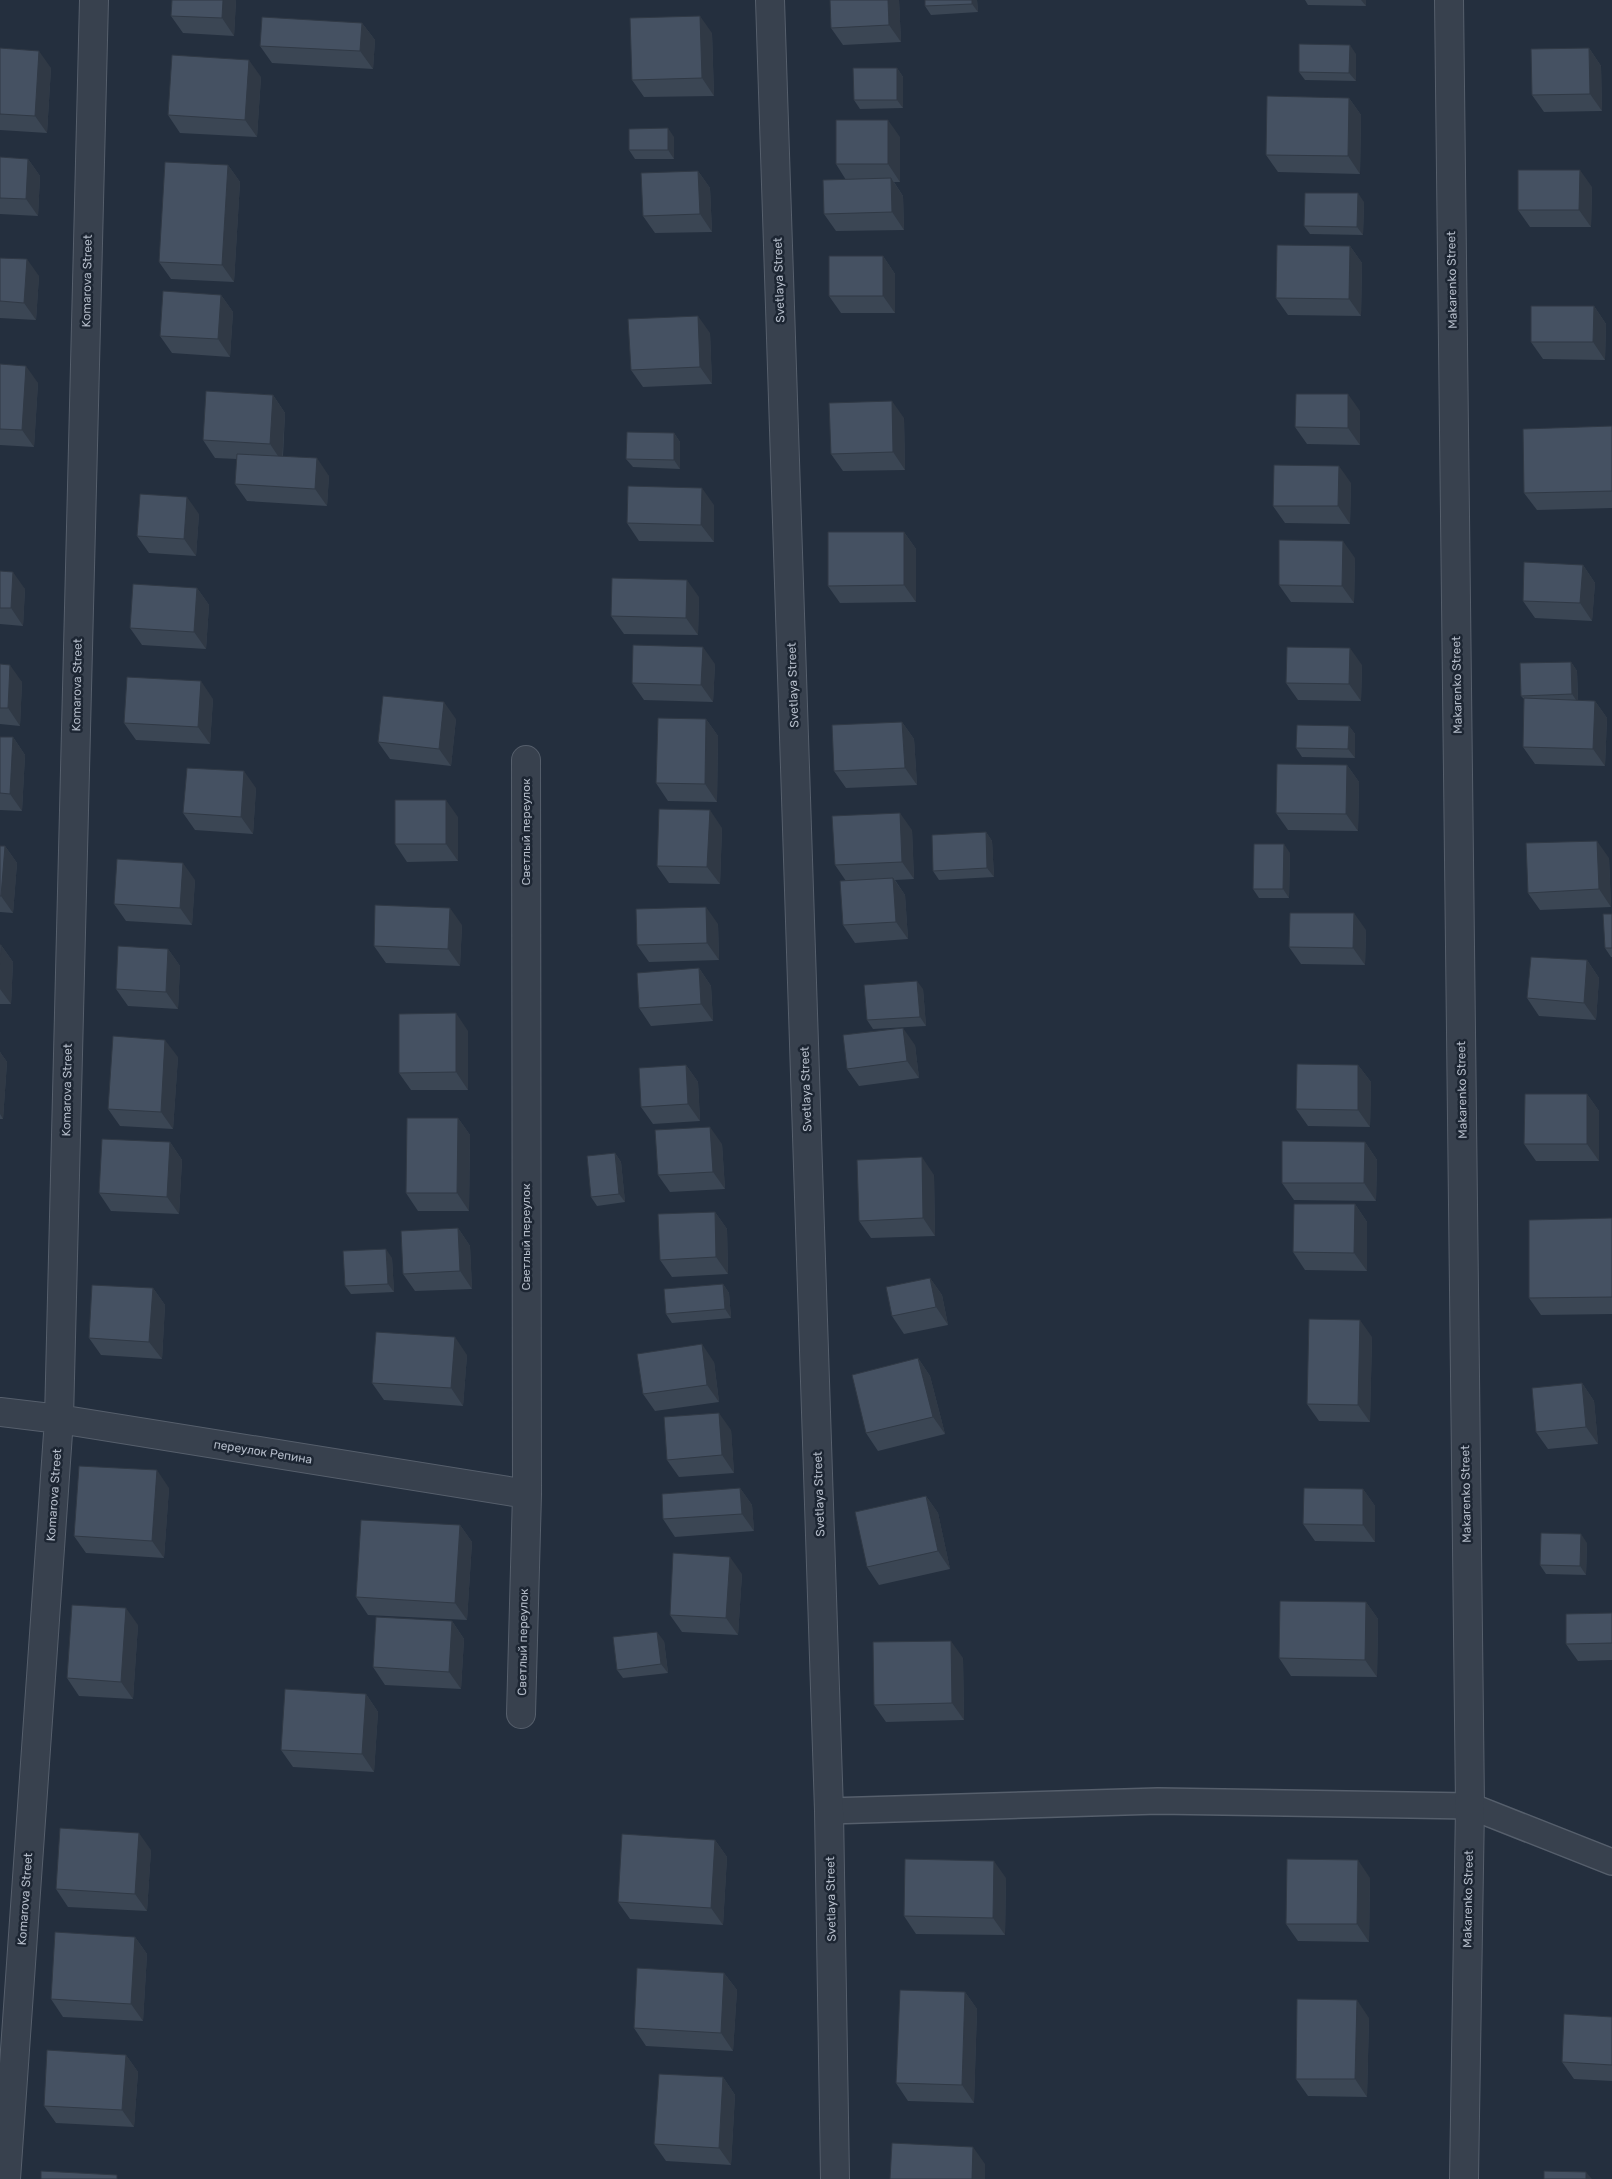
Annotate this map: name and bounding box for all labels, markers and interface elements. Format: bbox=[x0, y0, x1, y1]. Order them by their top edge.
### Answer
street label: Makarenko Street bbox=[1444, 231, 1460, 329]
street label: Komarova Street bbox=[79, 234, 95, 328]
street label: Svetlaya Street bbox=[771, 237, 787, 323]
street label: Makarenko Street bbox=[1449, 636, 1465, 734]
street label: Komarova Street bbox=[69, 638, 85, 732]
street label: Svetlaya Street bbox=[785, 642, 801, 728]
street label: Светлый переулок bbox=[519, 778, 533, 886]
street label: Makarenko Street bbox=[1454, 1041, 1470, 1139]
street label: Komarova Street bbox=[59, 1043, 75, 1137]
street label: Svetlaya Street bbox=[798, 1046, 814, 1132]
street label: Светлый переулок bbox=[519, 1183, 533, 1291]
street label: переулок Репина bbox=[213, 1437, 313, 1467]
street label: Makarenko Street bbox=[1458, 1445, 1474, 1543]
street label: Komarova Street bbox=[44, 1448, 64, 1542]
street label: Svetlaya Street bbox=[811, 1451, 827, 1537]
street label: Светлый переулок bbox=[515, 1588, 531, 1696]
street label: Makarenko Street bbox=[1460, 1850, 1476, 1948]
street label: Komarova Street bbox=[15, 1852, 35, 1946]
street label: Svetlaya Street bbox=[823, 1856, 839, 1942]

